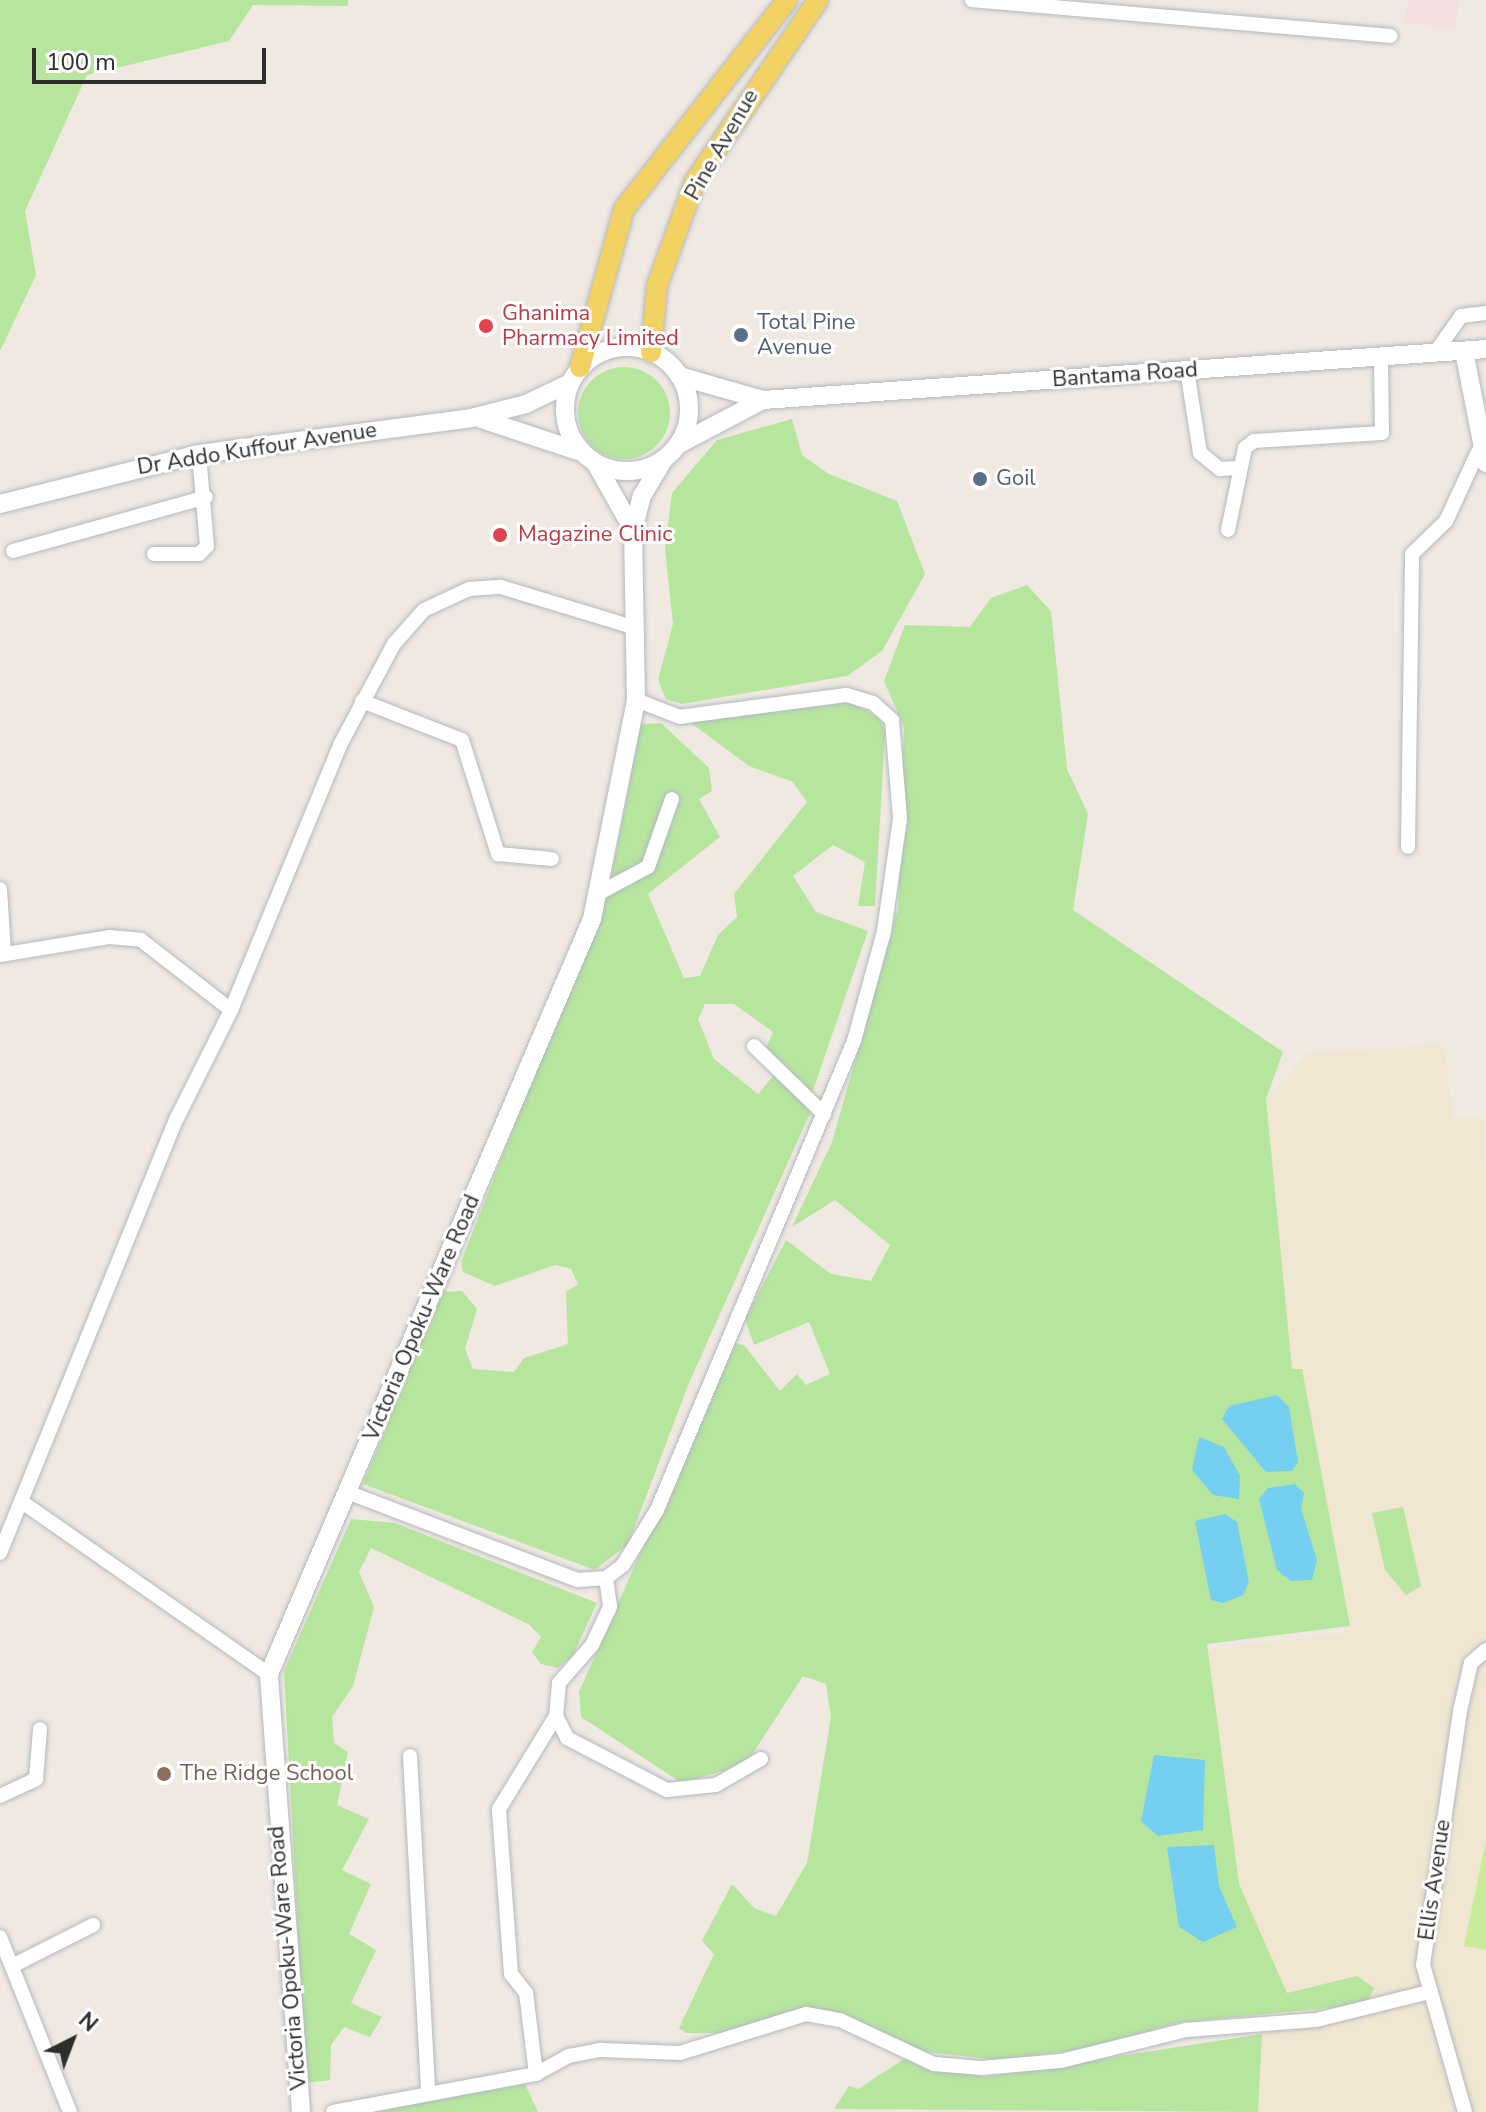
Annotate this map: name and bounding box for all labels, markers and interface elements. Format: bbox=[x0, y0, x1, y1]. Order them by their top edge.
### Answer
scale bar bbox=[36, 32, 270, 82]
text: 100 m bbox=[46, 46, 116, 78]
street label: Pine Avenue bbox=[680, 85, 764, 205]
place label: Ghanima Pharmacy Limited bbox=[502, 300, 679, 352]
place label: Total Pine Avenue bbox=[757, 309, 855, 360]
marker: Ghanima Pharmacy Limited bbox=[477, 317, 495, 335]
marker: Total Pine Avenue bbox=[732, 326, 750, 344]
street label: Bantama Road bbox=[1051, 357, 1199, 393]
street label: Dr Addo Kuffour Avenue bbox=[135, 417, 379, 481]
place label: Goil bbox=[996, 466, 1036, 492]
marker: Goil bbox=[971, 470, 989, 488]
place label: Magazine Clinic bbox=[518, 522, 672, 548]
marker: Magazine Clinic bbox=[489, 524, 511, 546]
street label: Victoria Opoku-Ware Road bbox=[358, 1191, 486, 1445]
place label: The Ridge School bbox=[180, 1761, 353, 1787]
marker: The Ridge School bbox=[155, 1765, 173, 1783]
street label: Ellis Avenue bbox=[1413, 1818, 1457, 1942]
street label: Victoria Opoku-Ware Road bbox=[263, 1825, 313, 2091]
north arrow bbox=[32, 2000, 112, 2080]
text: N bbox=[72, 2006, 104, 2039]

